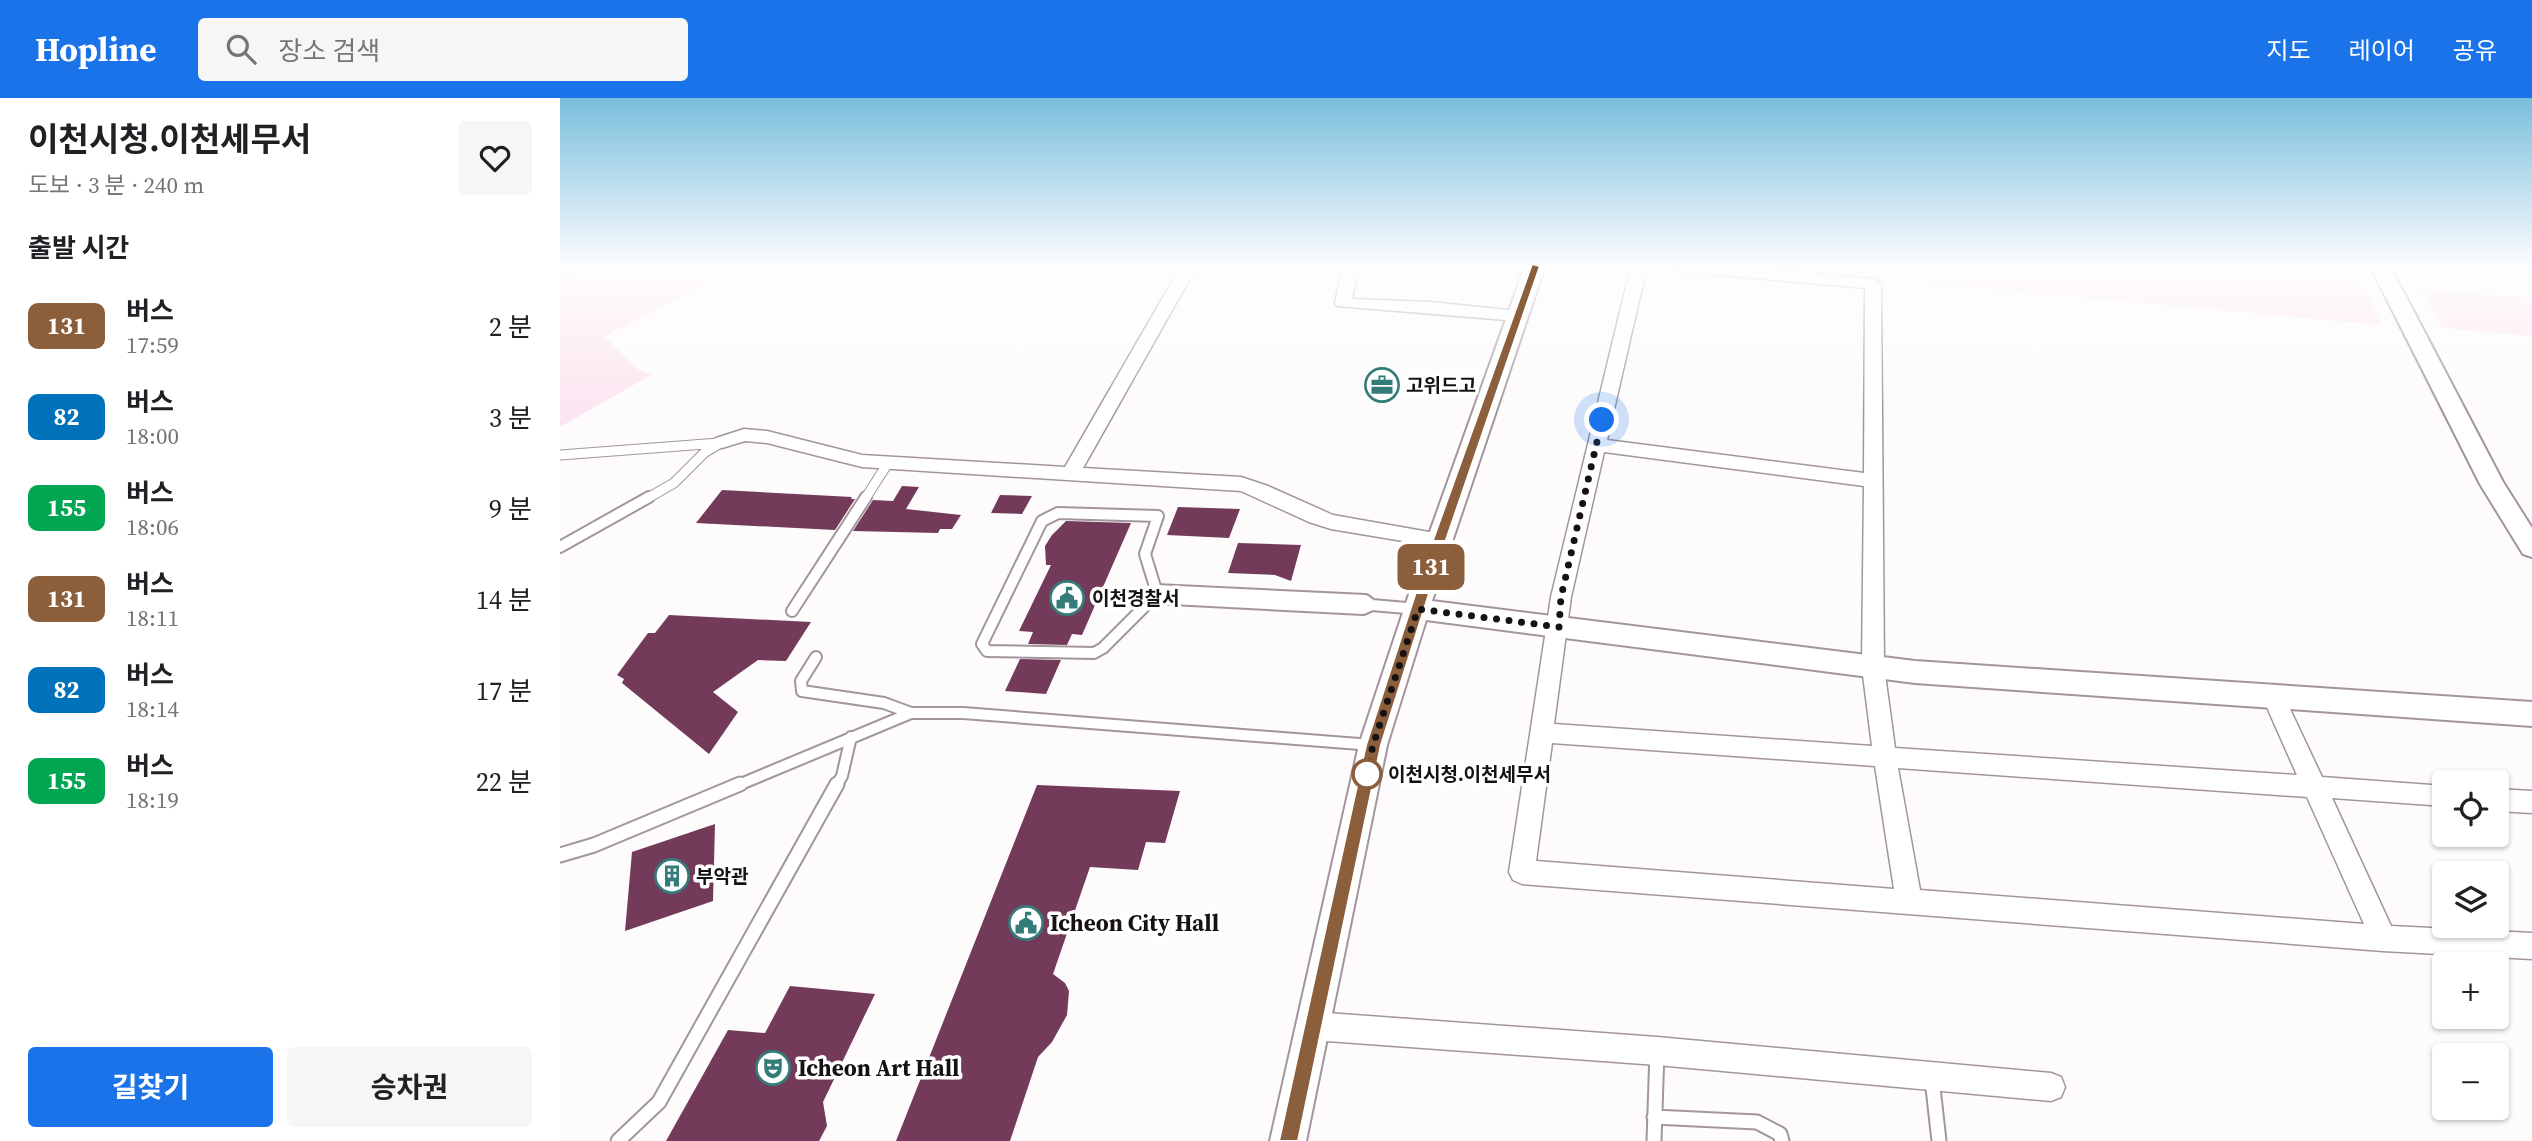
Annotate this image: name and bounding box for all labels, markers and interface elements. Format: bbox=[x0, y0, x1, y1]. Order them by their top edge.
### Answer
search box bbox=[198, 18, 688, 81]
text: Hopline bbox=[35, 27, 156, 72]
icon: search bbox=[222, 30, 260, 68]
text: 장소 검색 bbox=[278, 33, 380, 69]
text: 지도 bbox=[2266, 34, 2311, 67]
text: 레이어 bbox=[2349, 34, 2415, 67]
text: 공유 bbox=[2453, 34, 2497, 67]
text: 이천시청.이천세무서 bbox=[28, 117, 311, 162]
button: heart bbox=[458, 121, 532, 195]
text: 도보 · 3 분 · 240 m bbox=[28, 169, 204, 201]
text: 출발 시간 bbox=[28, 230, 129, 266]
text: 버스 bbox=[126, 293, 174, 329]
text: 131 bbox=[47, 309, 86, 342]
text: 2 분 bbox=[489, 309, 532, 345]
text: 17:59 bbox=[126, 329, 179, 361]
office icon: 고위드고 bbox=[1363, 366, 1401, 404]
place label: 고위드고 bbox=[1406, 372, 1476, 398]
text: 버스 bbox=[126, 384, 174, 420]
text: 82 bbox=[53, 400, 80, 433]
text: 3 분 bbox=[489, 400, 532, 436]
your location bbox=[1584, 402, 1619, 437]
text: 18:00 bbox=[126, 420, 179, 452]
text: 버스 bbox=[126, 475, 174, 511]
text: 155 bbox=[47, 491, 86, 524]
text: 9 분 bbox=[489, 491, 532, 527]
text: 18:06 bbox=[126, 511, 179, 543]
line badge: 131 bbox=[1391, 544, 1471, 590]
text: 131 bbox=[1411, 550, 1451, 583]
text: 버스 bbox=[126, 566, 174, 602]
public building icon: 이천경찰서 bbox=[1048, 579, 1086, 617]
text: 131 bbox=[47, 582, 86, 615]
text: 14 분 bbox=[476, 582, 532, 618]
place label: 이천경찰서 bbox=[1092, 585, 1179, 611]
text: 18:11 bbox=[126, 602, 179, 634]
text: 버스 bbox=[126, 657, 174, 693]
text: 82 bbox=[53, 673, 80, 706]
text: 17 분 bbox=[476, 673, 532, 709]
text: 18:14 bbox=[126, 693, 179, 725]
text: 버스 bbox=[126, 748, 174, 784]
marker: 이천시청.이천세무서 bbox=[1352, 759, 1382, 789]
place label: 이천시청.이천세무서 bbox=[1388, 761, 1551, 787]
text: 155 bbox=[47, 764, 86, 797]
text: 22 분 bbox=[476, 764, 532, 800]
map controls bbox=[2432, 770, 2509, 1120]
button: locate bbox=[2432, 770, 2509, 847]
text: 18:19 bbox=[126, 784, 179, 816]
building icon: 부악관 bbox=[653, 857, 691, 895]
button: layers bbox=[2432, 861, 2509, 938]
place label: 부악관 bbox=[696, 863, 749, 889]
public building icon: Icheon City Hall bbox=[1007, 904, 1045, 942]
place label: Icheon City Hall bbox=[1050, 907, 1219, 939]
button: + bbox=[2432, 952, 2509, 1029]
button: − bbox=[2432, 1043, 2509, 1120]
button: 길찾기 bbox=[28, 1047, 273, 1127]
button: 승차권 bbox=[287, 1047, 532, 1127]
theatre icon: Icheon Art Hall bbox=[754, 1049, 792, 1087]
place label: Icheon Art Hall bbox=[798, 1052, 960, 1084]

